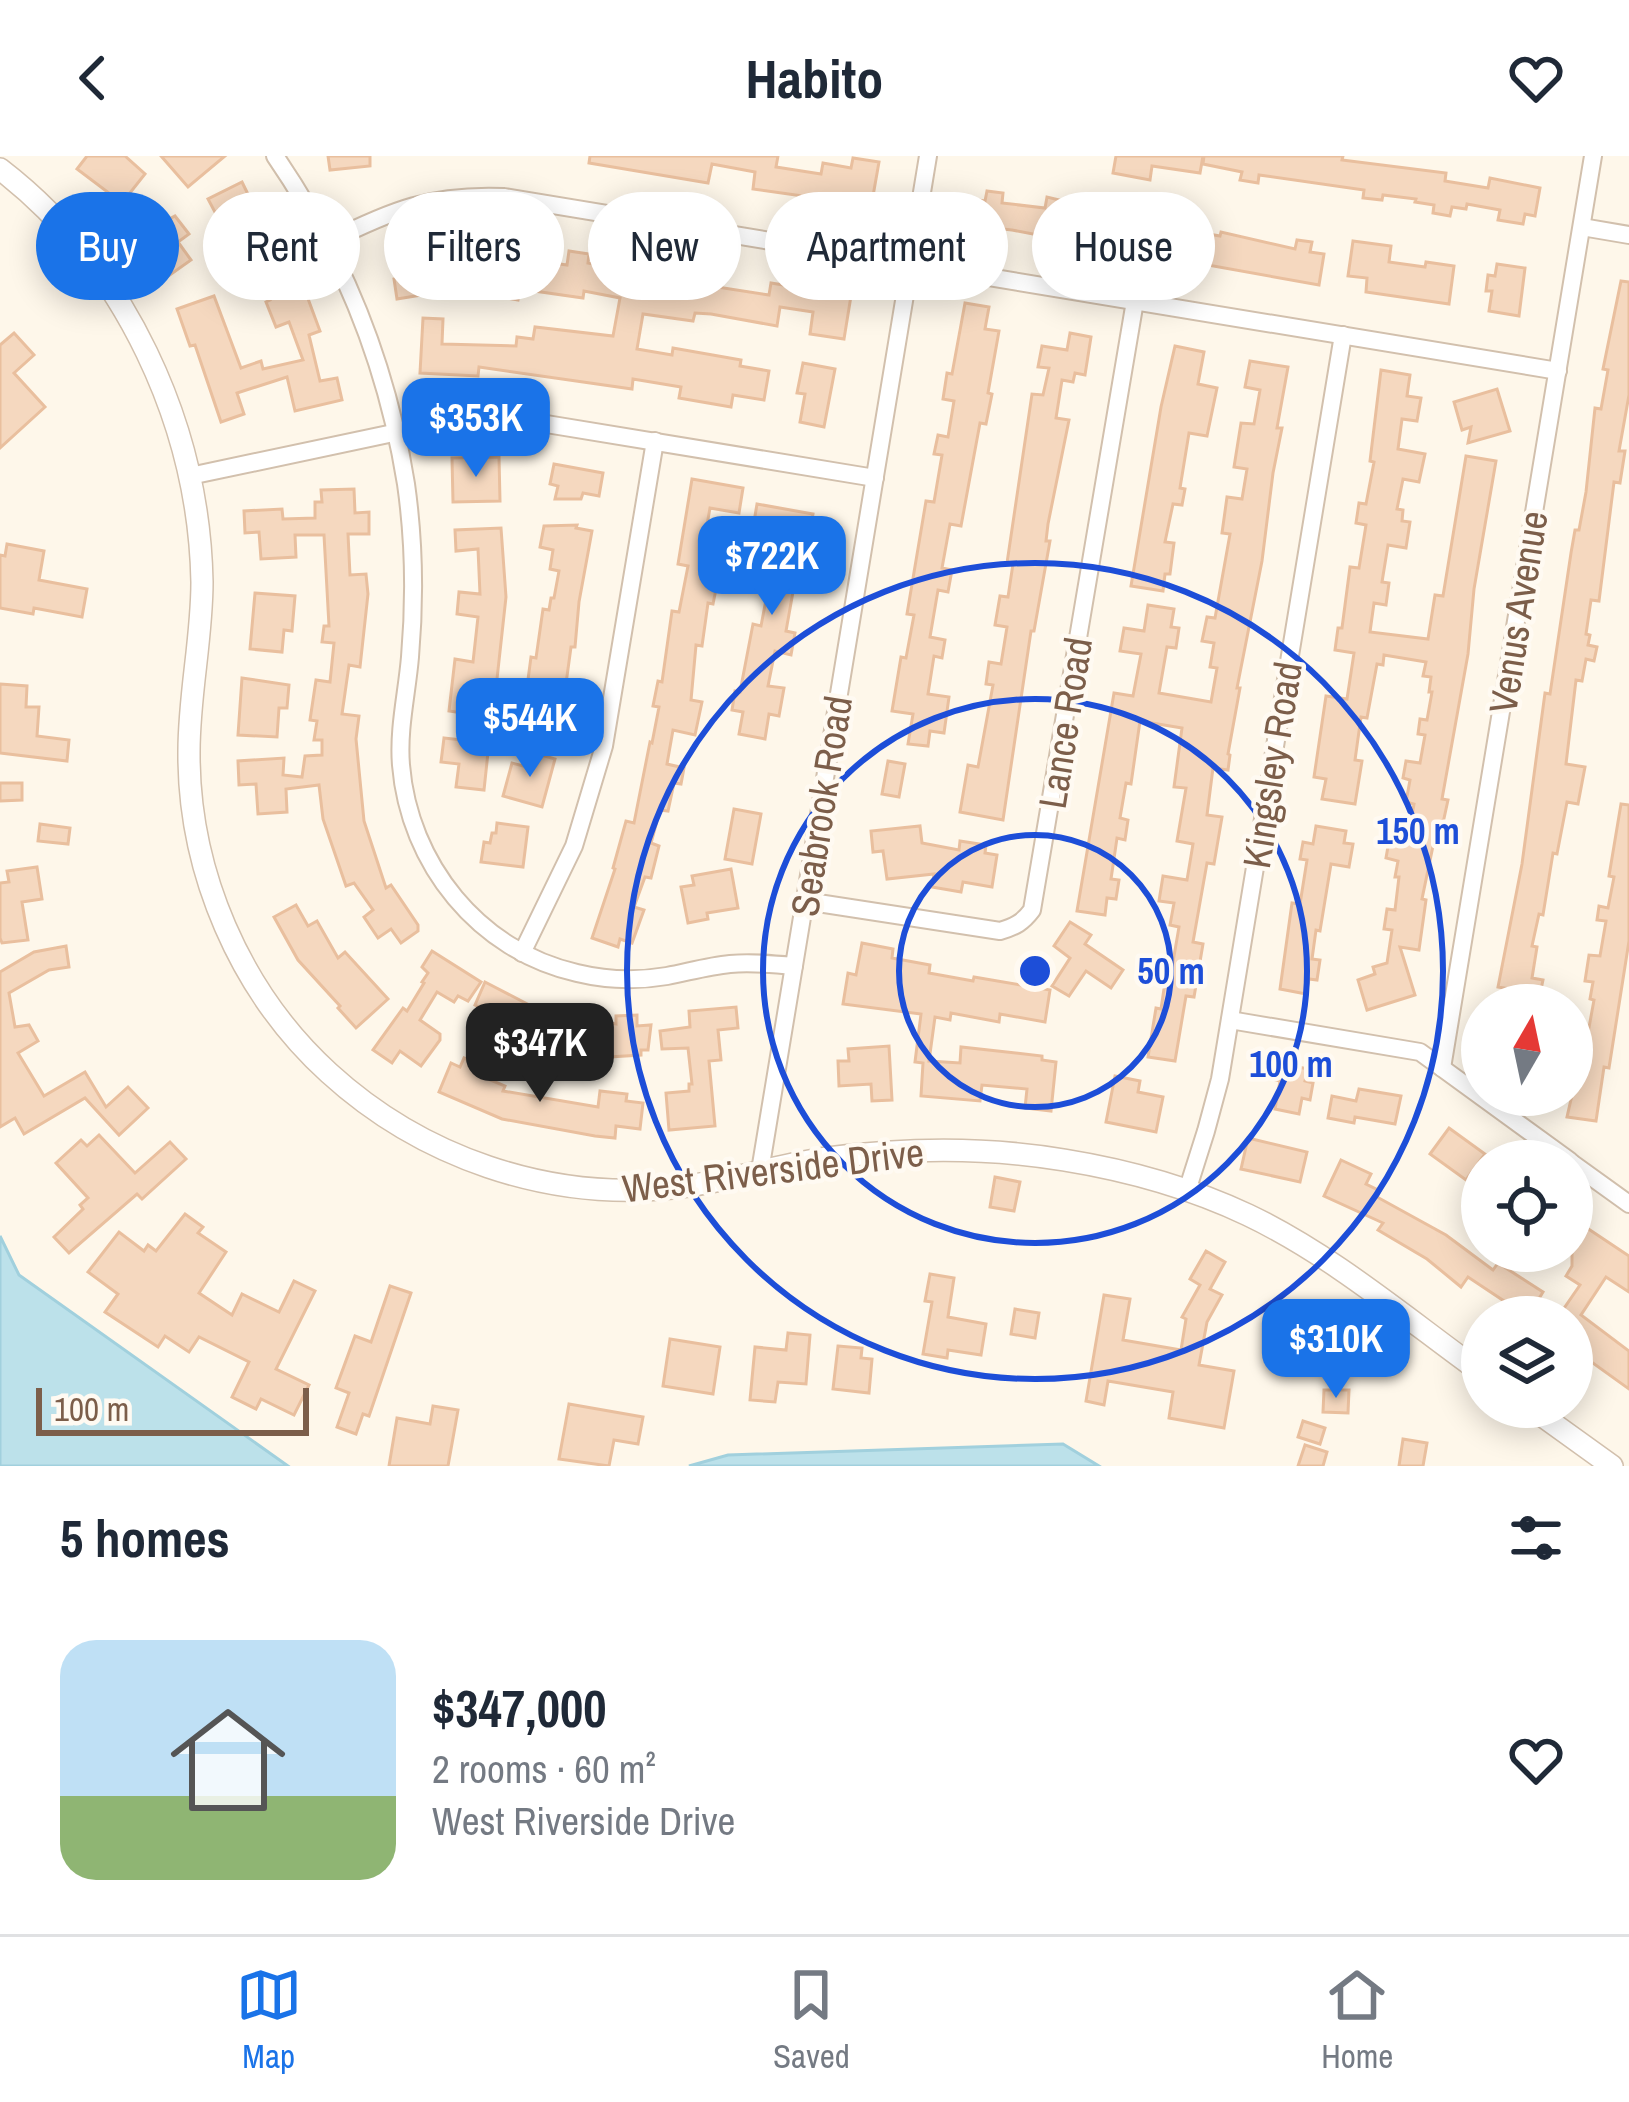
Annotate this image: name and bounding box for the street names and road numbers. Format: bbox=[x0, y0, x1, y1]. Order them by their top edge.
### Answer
street label: Venus Avenue bbox=[1476, 507, 1560, 717]
street label: Lance Road bbox=[1026, 634, 1104, 812]
street label: Kingsley Road bbox=[1230, 658, 1314, 872]
street label: Seabrook Road bbox=[778, 692, 864, 920]
street label: West Riverside Drive bbox=[619, 1126, 927, 1214]

